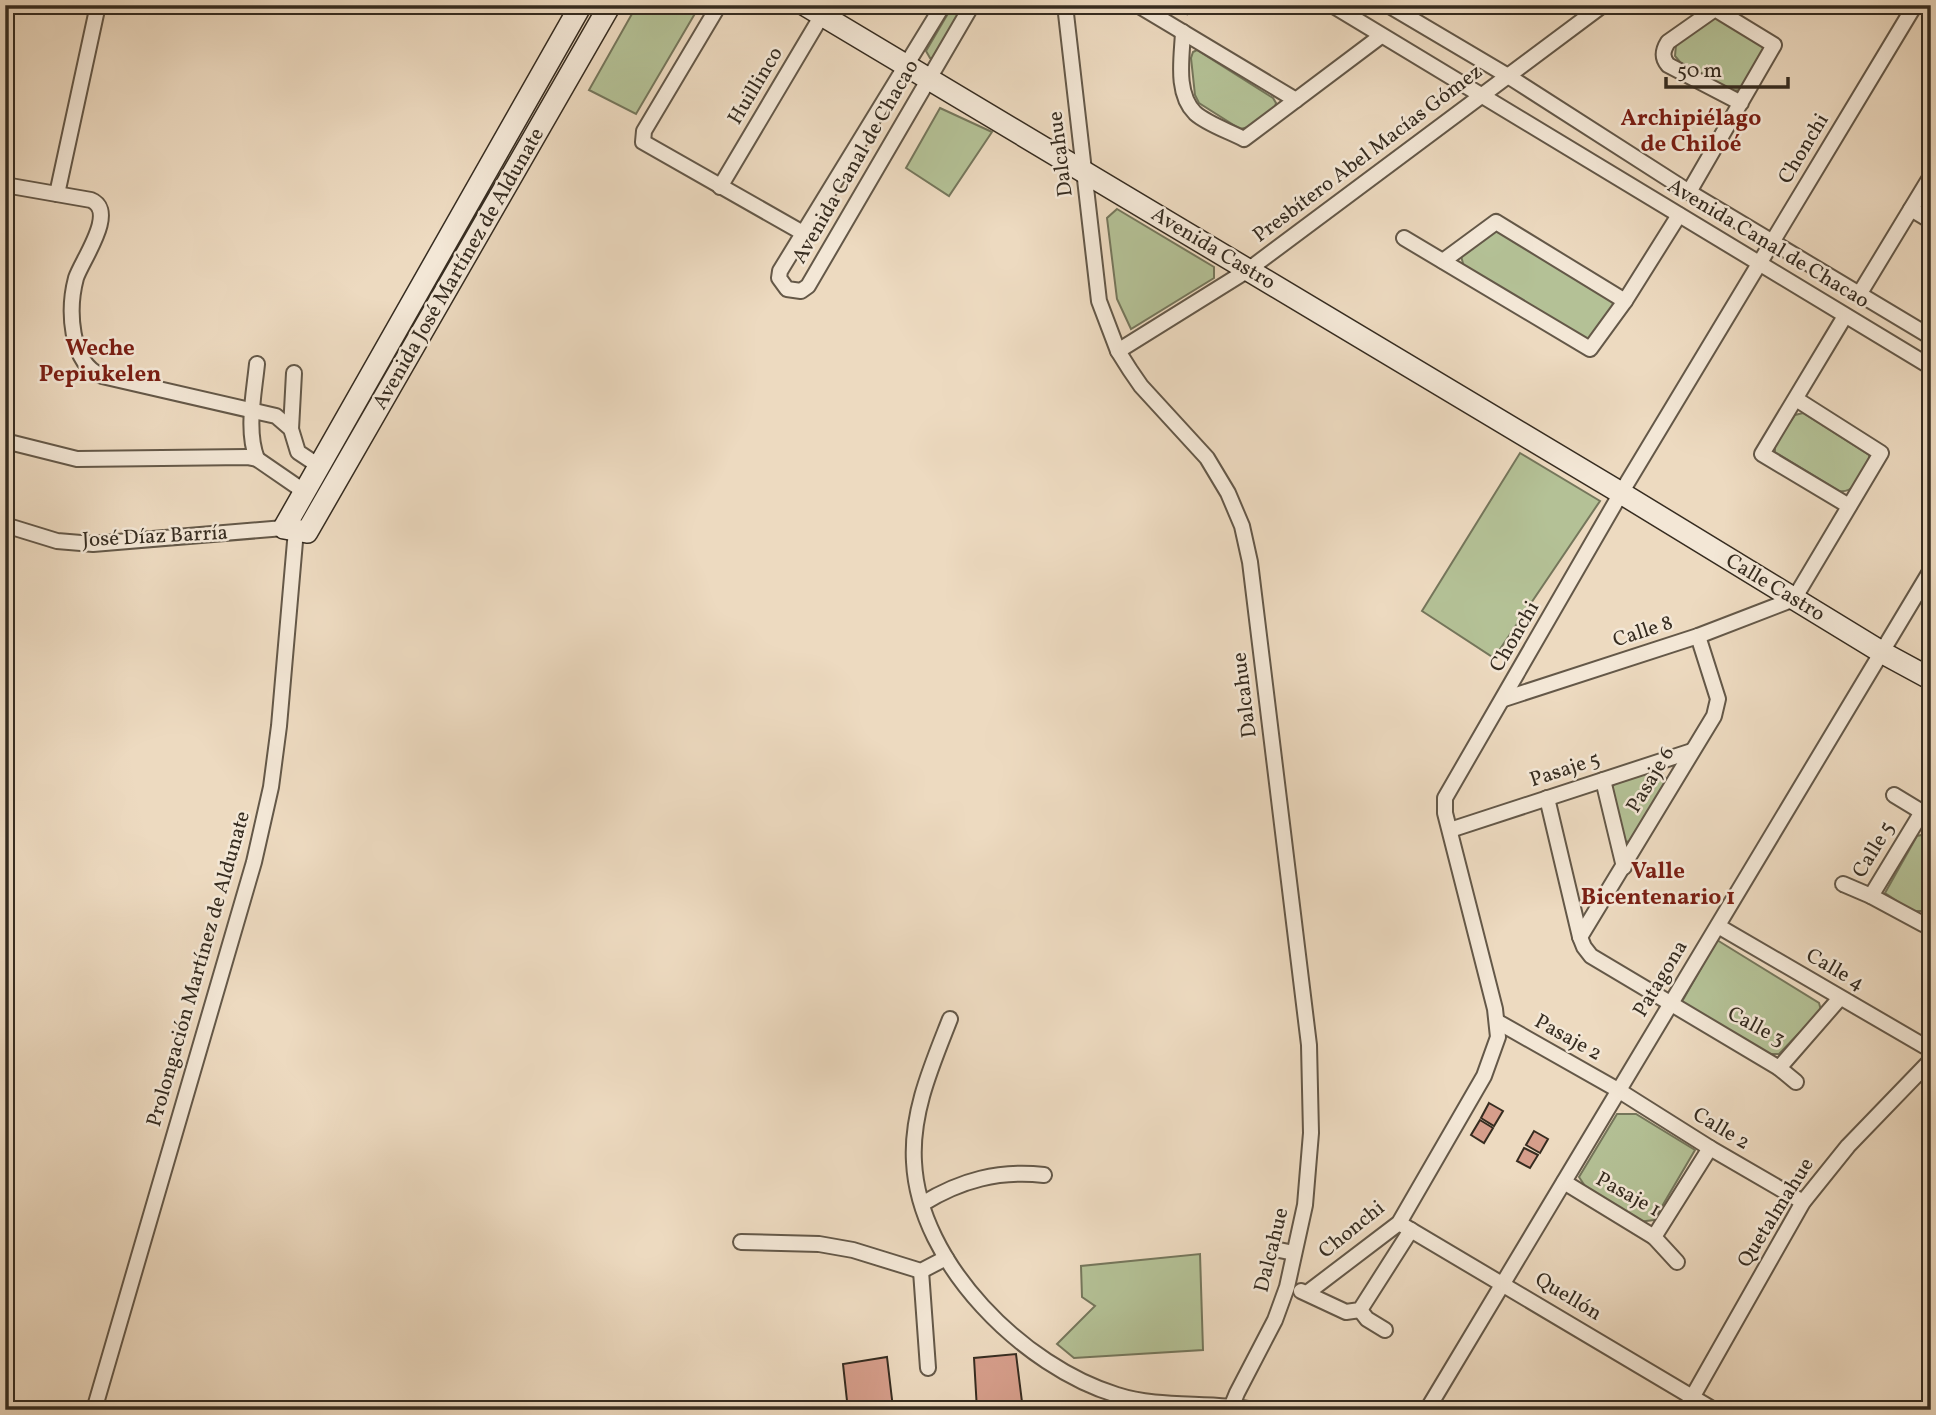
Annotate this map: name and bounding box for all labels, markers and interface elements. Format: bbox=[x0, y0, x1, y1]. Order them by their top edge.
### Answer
street label: Huillinco bbox=[721, 42, 791, 130]
scale bar bbox=[1666, 46, 1789, 90]
street label: Avenida Canal de Chacao bbox=[786, 55, 926, 269]
text: 50 m bbox=[1677, 57, 1722, 86]
street label: Presbítero Abel Macías Gómez bbox=[1247, 58, 1489, 250]
district label: Archipiélago de Chiloé bbox=[1621, 103, 1761, 161]
street label: Chonchi bbox=[1772, 108, 1836, 190]
street label: Dalcahue bbox=[1041, 109, 1081, 199]
street label: Avenida José Martínez de Aldunate bbox=[366, 123, 552, 415]
street label: Avenida Canal de Chacao bbox=[1662, 172, 1874, 316]
street label: Avenida Castro bbox=[1145, 200, 1281, 298]
district label: Weche Pepiukelen bbox=[39, 333, 161, 391]
street label: José Díaz Barría bbox=[81, 519, 229, 555]
street label: Calle Castro bbox=[1720, 547, 1830, 629]
street label: Chonchi bbox=[1483, 596, 1547, 678]
street label: Calle 8 bbox=[1609, 609, 1677, 655]
street label: Dalcahue bbox=[1225, 650, 1265, 740]
street label: Pasaje 6 bbox=[1620, 741, 1682, 819]
street label: Pasaje 5 bbox=[1526, 745, 1604, 795]
street label: Prolongación Martínez de Aldunate bbox=[140, 808, 258, 1130]
street label: Calle 5 bbox=[1846, 816, 1902, 884]
district label: Valle Bicentenario 1 bbox=[1581, 856, 1735, 914]
street label: Patagona bbox=[1627, 935, 1695, 1023]
street label: Calle 4 bbox=[1800, 942, 1870, 998]
street label: Calle 3 bbox=[1722, 1000, 1790, 1054]
street label: Pasaje 2 bbox=[1529, 1008, 1607, 1068]
street label: Calle 2 bbox=[1687, 1101, 1755, 1157]
street label: Quetalmahue bbox=[1731, 1152, 1821, 1274]
street label: Pasaje 1 bbox=[1590, 1165, 1666, 1225]
street label: Chonchi bbox=[1313, 1194, 1391, 1266]
street label: Dalcahue bbox=[1247, 1205, 1297, 1295]
street label: Quellón bbox=[1529, 1266, 1607, 1328]

